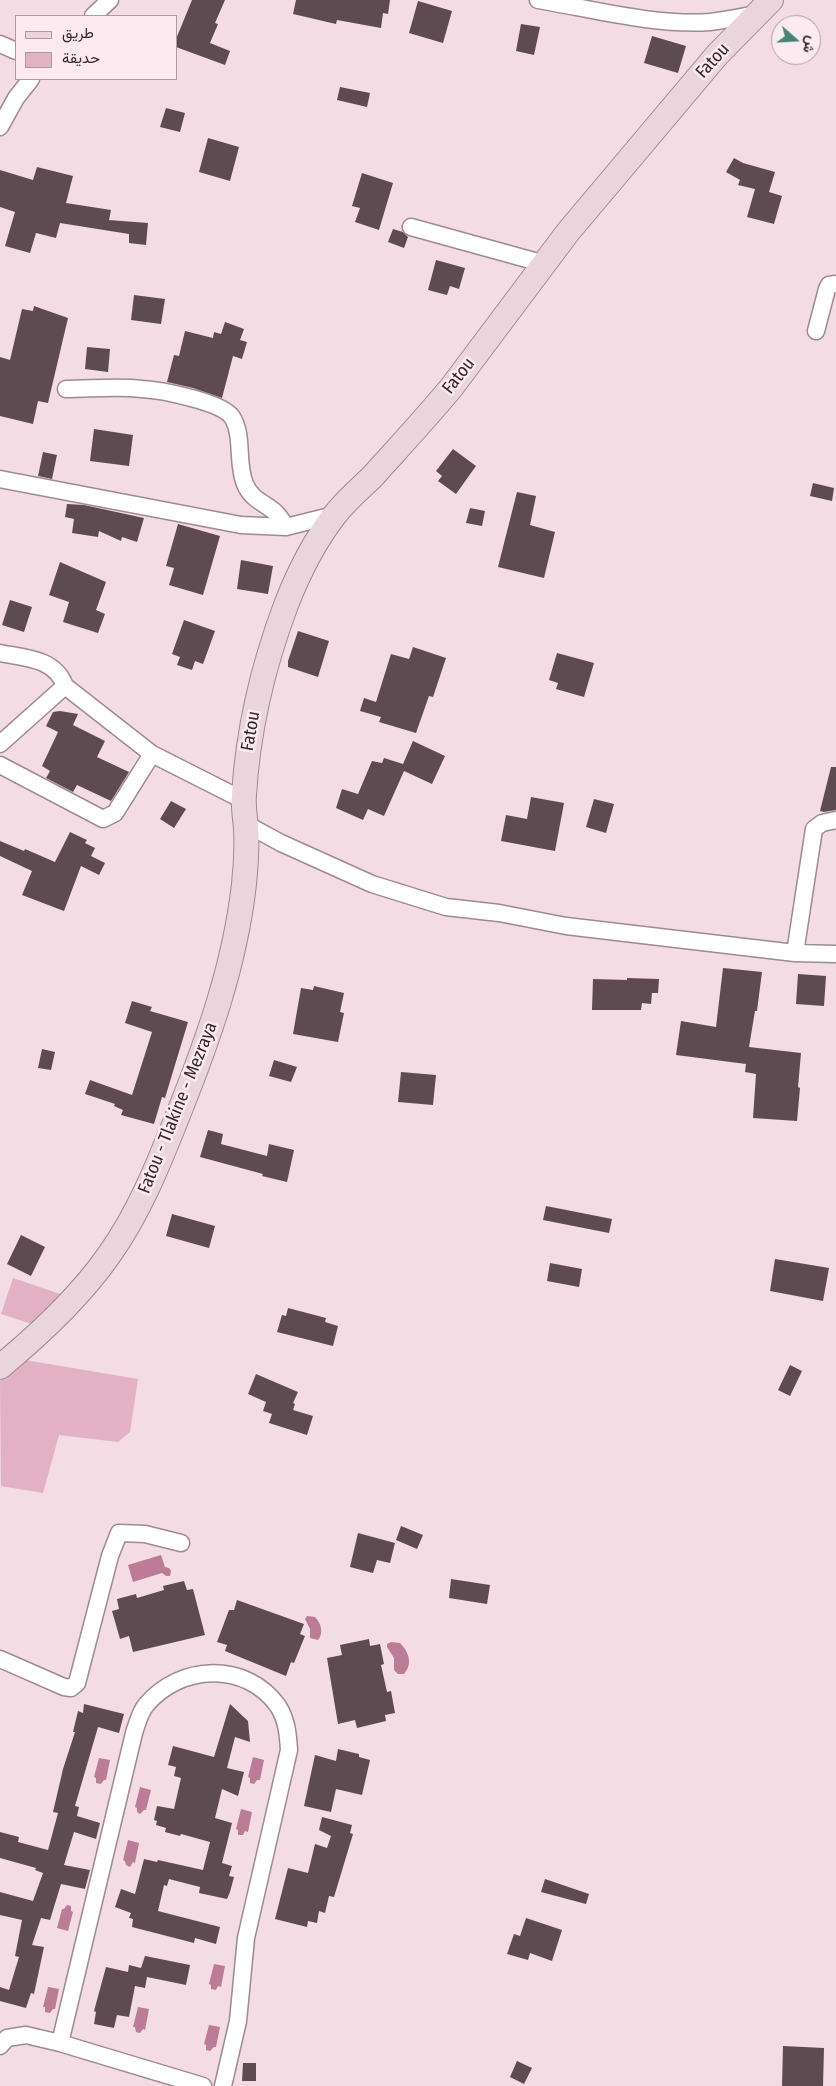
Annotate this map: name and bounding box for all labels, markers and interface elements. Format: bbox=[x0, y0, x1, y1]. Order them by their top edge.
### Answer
legend bbox=[15, 15, 178, 80]
north arrow bbox=[771, 15, 821, 65]
text: طريق bbox=[62, 24, 94, 42]
text: ش bbox=[799, 34, 820, 55]
street label: Fatou bbox=[692, 39, 734, 83]
text: حديقة bbox=[62, 49, 100, 67]
street label: Fatou bbox=[438, 354, 480, 398]
street label: Fatou bbox=[237, 709, 265, 753]
street label: Fatou - Tlakine - Mezraya bbox=[134, 1019, 222, 1197]

